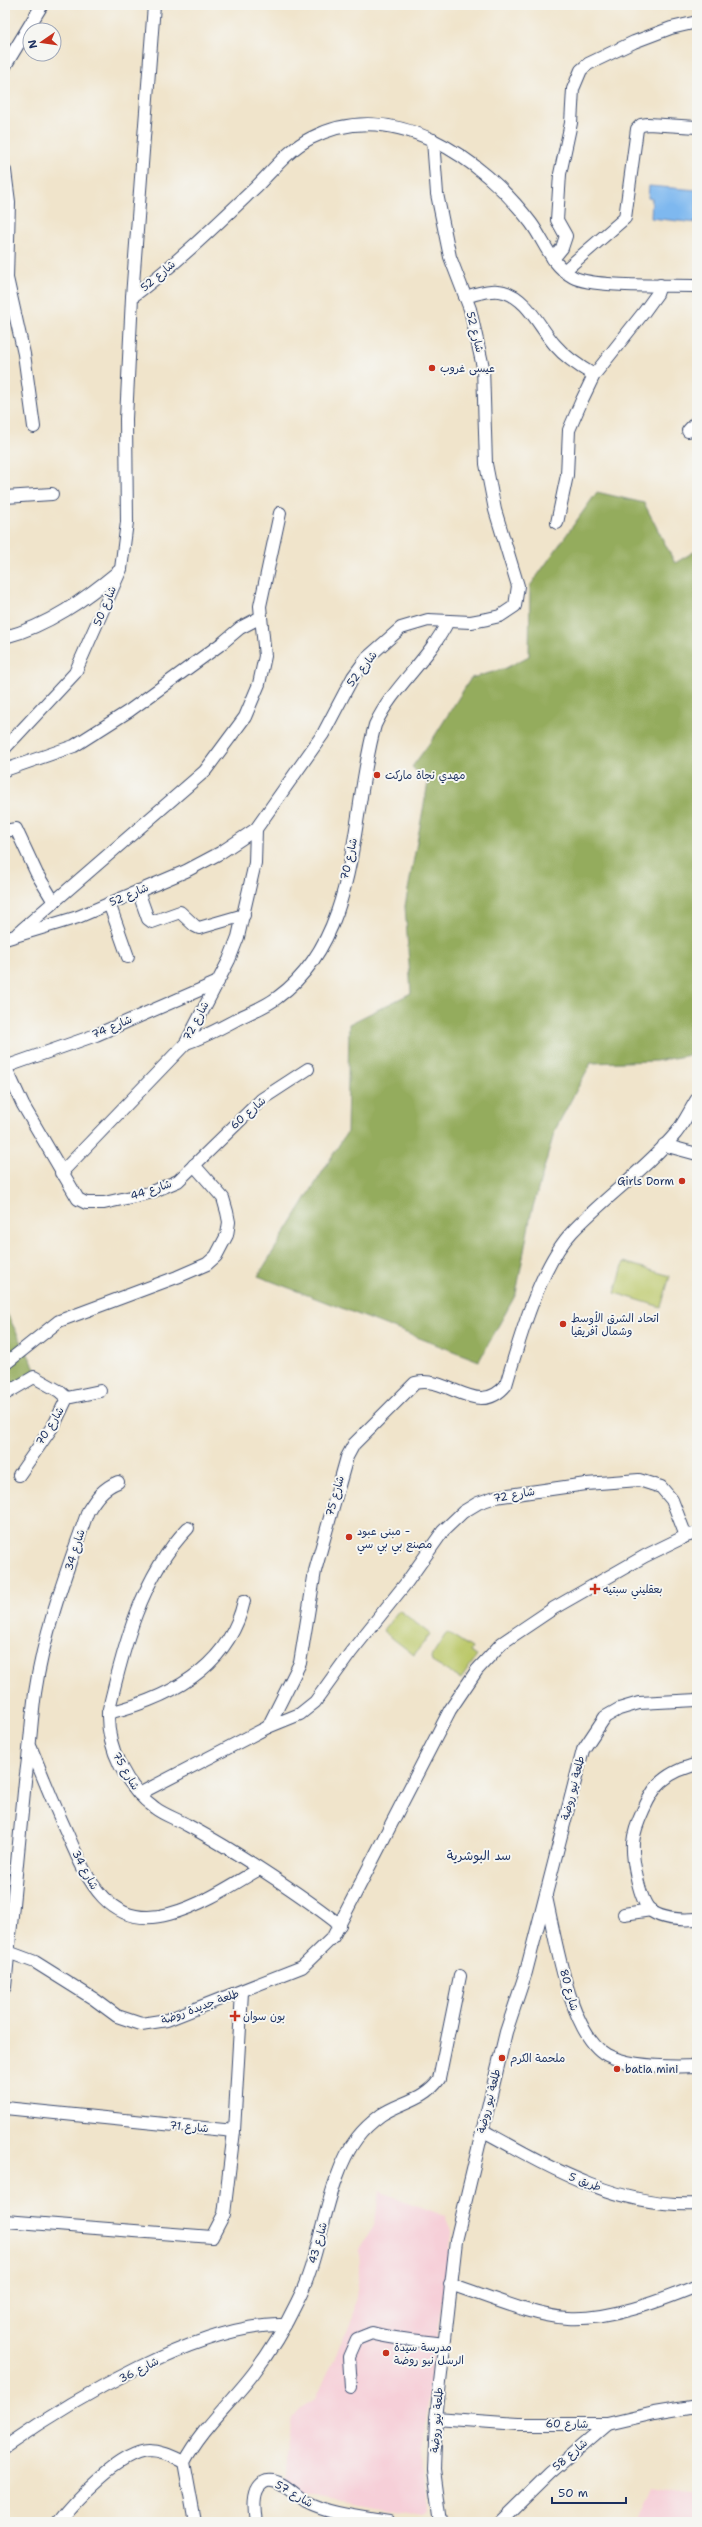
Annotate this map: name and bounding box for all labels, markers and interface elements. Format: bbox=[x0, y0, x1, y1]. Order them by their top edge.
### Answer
north arrow bbox=[22, 22, 62, 62]
text: N bbox=[24, 38, 41, 50]
street label: شارع 52 bbox=[137, 257, 179, 296]
street label: شارع 52 bbox=[462, 310, 487, 354]
place label: عيسى غروب bbox=[440, 361, 495, 376]
marker: عيسى غروب bbox=[427, 363, 437, 373]
street label: شارع 50 bbox=[90, 584, 121, 629]
street label: شارع 52 bbox=[343, 648, 381, 691]
place label: مهدي نجاة ماركت bbox=[385, 768, 465, 784]
marker: مهدي نجاة ماركت bbox=[372, 770, 382, 780]
street label: شارع 70 bbox=[337, 837, 362, 882]
street label: شارع 52 bbox=[107, 880, 151, 911]
street label: شارع 72 bbox=[180, 999, 213, 1044]
street label: شارع 74 bbox=[90, 1012, 135, 1043]
street label: شارع 60 bbox=[227, 1093, 270, 1133]
place label: Girls Dorm bbox=[617, 1174, 675, 1189]
street label: شارع 44 bbox=[128, 1176, 174, 1205]
marker: Girls Dorm bbox=[677, 1176, 687, 1186]
place label: اتحاد الشرق الأوسط وشمال أفريقيا bbox=[571, 1311, 659, 1339]
marker: اتحاد الشرق الأوسط وشمال أفريقيا bbox=[558, 1319, 568, 1329]
street label: شارع 70 bbox=[32, 1404, 69, 1449]
street label: شارع 75 bbox=[322, 1474, 349, 1518]
street label: شارع 72 bbox=[492, 1484, 536, 1507]
place label: مبنى عبود - مصنع بي بي سي bbox=[357, 1524, 432, 1555]
street label: شارع 34 bbox=[61, 1527, 90, 1573]
marker: مبنى عبود - مصنع بي بي سي bbox=[344, 1532, 354, 1542]
place label: بعقليني سبتيه bbox=[603, 1582, 663, 1600]
marker: بعقليني سبتيه bbox=[590, 1584, 600, 1594]
street label: شارع 75 bbox=[108, 1749, 143, 1793]
street label: طلعة نيو روضة bbox=[558, 1754, 588, 1822]
district label: سد البوشرية bbox=[447, 1847, 511, 1864]
street label: شارع 34 bbox=[68, 1848, 102, 1893]
street label: شارع 80 bbox=[555, 1967, 582, 2013]
street label: طلعة جديدة روضة bbox=[159, 1986, 241, 2028]
place label: بون سوان bbox=[243, 2009, 285, 2024]
marker: بون سوان bbox=[230, 2011, 240, 2021]
place label: ملحمة الكرم bbox=[510, 2051, 565, 2067]
marker: ملحمة الكرم bbox=[497, 2053, 507, 2063]
place label: batia mini bbox=[625, 2062, 678, 2077]
marker: batia mini bbox=[612, 2064, 622, 2074]
street label: طلعة نيو روضة bbox=[474, 2067, 504, 2135]
street label: شارع 71 bbox=[169, 2118, 209, 2137]
street label: طريق 5 bbox=[567, 2169, 603, 2195]
street label: شارع 43 bbox=[305, 2221, 332, 2266]
place label: مدرسة سيدة الرسل نيو روضة bbox=[394, 2340, 464, 2368]
marker: مدرسة سيدة الرسل نيو روضة bbox=[381, 2348, 391, 2358]
street label: شارع 36 bbox=[117, 2354, 162, 2387]
street label: طلعة نيو روضة bbox=[427, 2387, 447, 2453]
street label: شارع 60 bbox=[546, 2416, 588, 2433]
street label: شارع 58 bbox=[549, 2436, 591, 2475]
street label: شارع 57 bbox=[272, 2477, 316, 2512]
scale bar bbox=[552, 2479, 626, 2505]
text: 50 m bbox=[558, 2485, 588, 2501]

